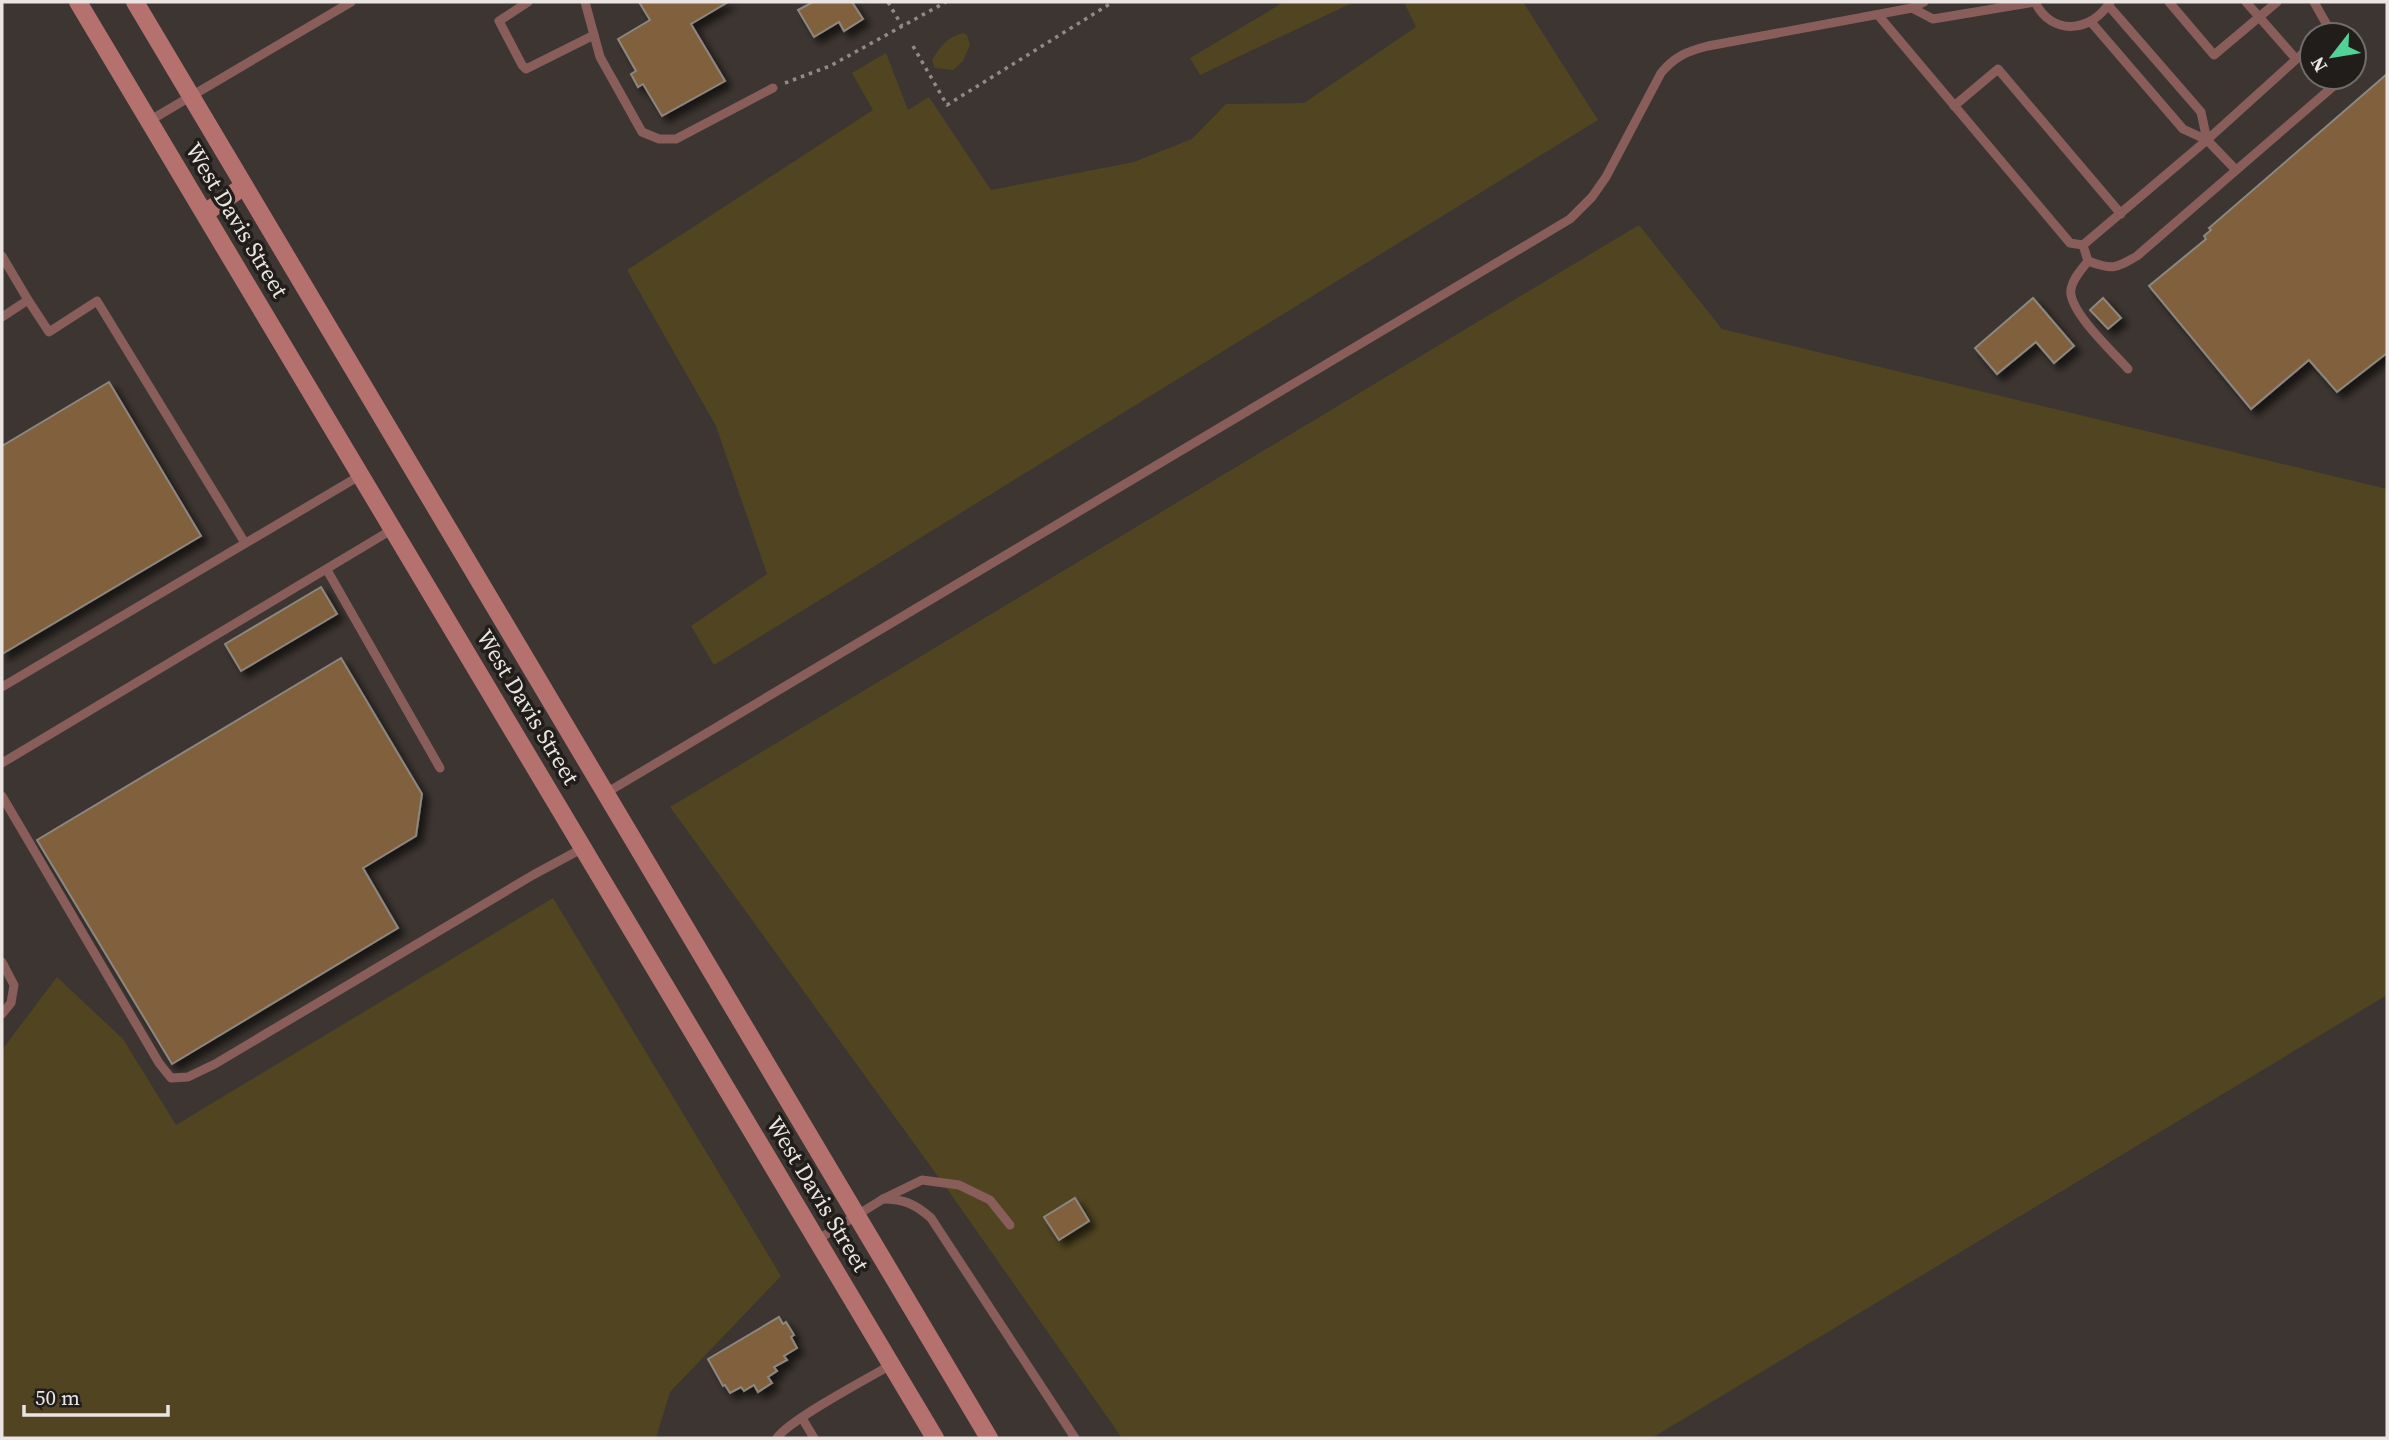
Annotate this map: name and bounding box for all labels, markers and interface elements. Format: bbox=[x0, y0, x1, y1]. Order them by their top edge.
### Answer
north arrow bbox=[2298, 21, 2368, 91]
text: N bbox=[2304, 52, 2333, 77]
street label: West Davis Street bbox=[178, 136, 296, 304]
street label: West Davis Street bbox=[469, 623, 587, 791]
street label: West Davis Street bbox=[759, 1110, 877, 1278]
scale bar bbox=[24, 1374, 168, 1418]
text: 50 m bbox=[35, 1383, 80, 1412]

